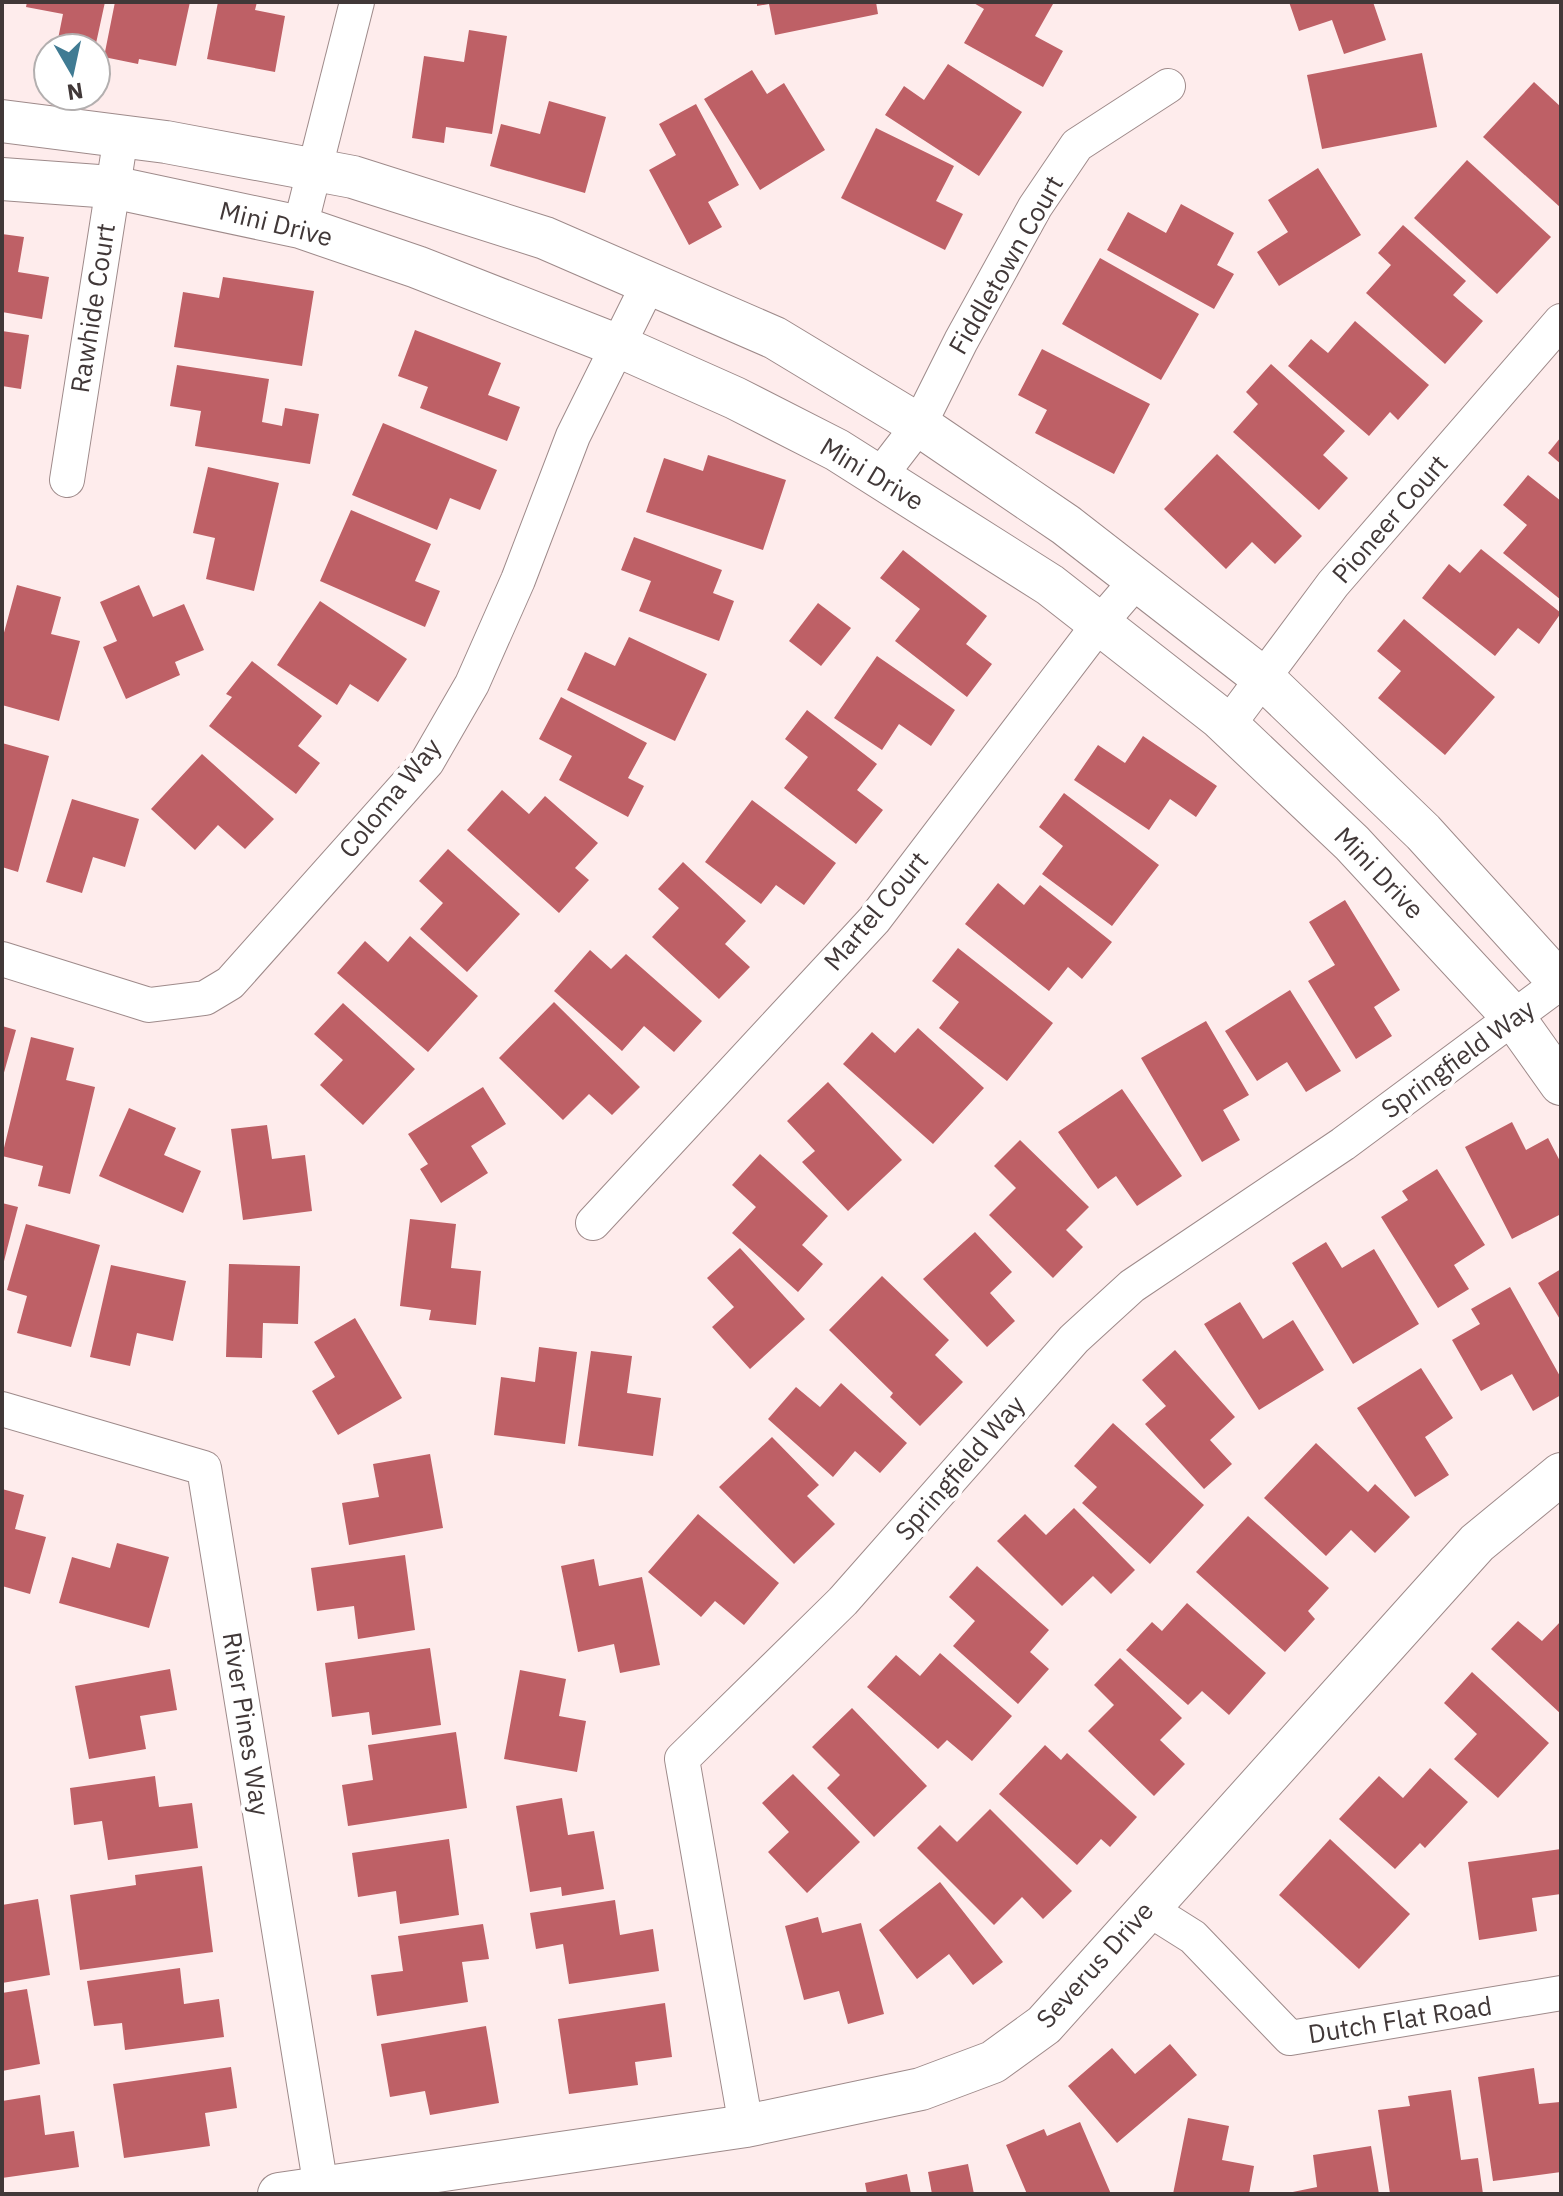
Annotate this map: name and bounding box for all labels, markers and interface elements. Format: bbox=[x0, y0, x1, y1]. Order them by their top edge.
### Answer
north arrow bbox=[32, 32, 112, 112]
text: N bbox=[65, 77, 85, 108]
street label: Fiddletown Court bbox=[940, 169, 1070, 360]
street label: Mini Drive bbox=[216, 193, 336, 253]
street label: Rawhide Court bbox=[62, 221, 122, 395]
street label: Mini Drive bbox=[814, 429, 931, 517]
street label: Pioneer Court bbox=[1324, 447, 1455, 590]
street label: Coloma Way bbox=[330, 730, 448, 864]
street label: Mini Drive bbox=[1327, 819, 1432, 926]
street label: Martel Court bbox=[815, 844, 935, 977]
street label: Springfield Way bbox=[1374, 991, 1541, 1125]
street label: Springfield Way bbox=[887, 1388, 1032, 1547]
street label: River Pines Way bbox=[216, 1630, 278, 1818]
street label: Severus Drive bbox=[1028, 1894, 1160, 2035]
street label: Dutch Flat Road bbox=[1305, 1988, 1494, 2050]

